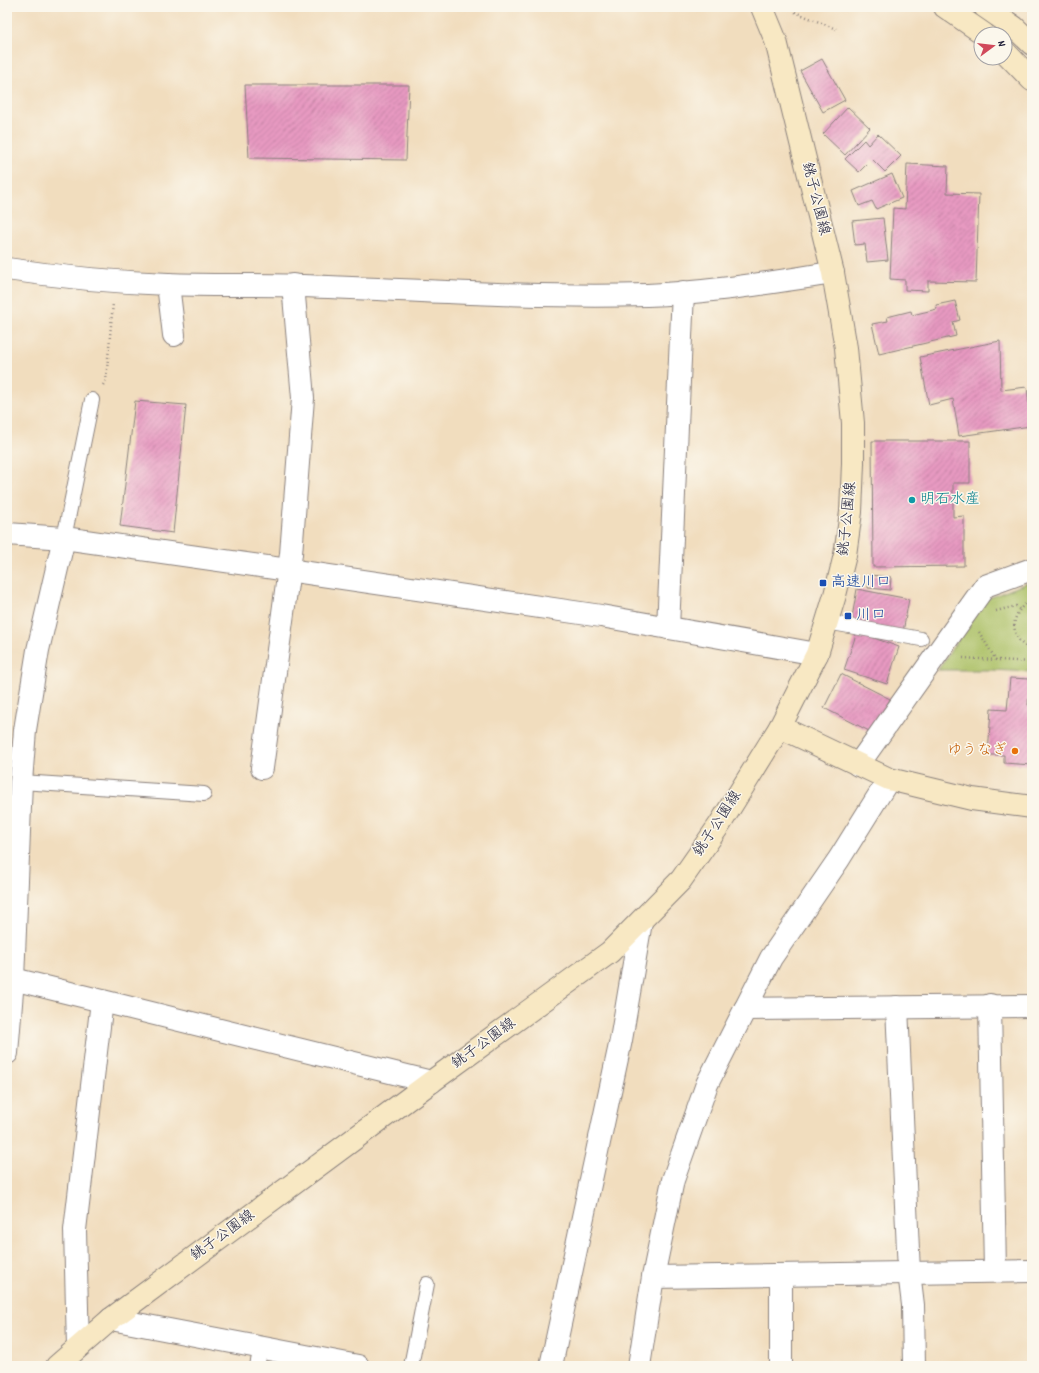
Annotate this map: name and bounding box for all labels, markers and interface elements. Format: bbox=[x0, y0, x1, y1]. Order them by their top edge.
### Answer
north arrow bbox=[973, 26, 1013, 66]
text: N bbox=[992, 39, 1009, 49]
street label: 銚子公園線 bbox=[795, 160, 835, 238]
street label: 銚子公園線 bbox=[833, 481, 863, 557]
place label: 明石水産 bbox=[920, 489, 980, 511]
marker: 明石水産 bbox=[907, 495, 917, 505]
place label: 高速川口 bbox=[831, 572, 891, 594]
marker: 高速川口 bbox=[818, 578, 828, 588]
place label: 川口 bbox=[856, 605, 886, 627]
marker: 川口 bbox=[843, 611, 853, 621]
place label: ゆうなぎ bbox=[947, 740, 1007, 762]
marker: ゆうなぎ bbox=[1010, 746, 1020, 756]
street label: 銚子公園線 bbox=[688, 787, 748, 861]
street label: 銚子公園線 bbox=[447, 1013, 521, 1075]
street label: 銚子公園線 bbox=[186, 1205, 260, 1267]

